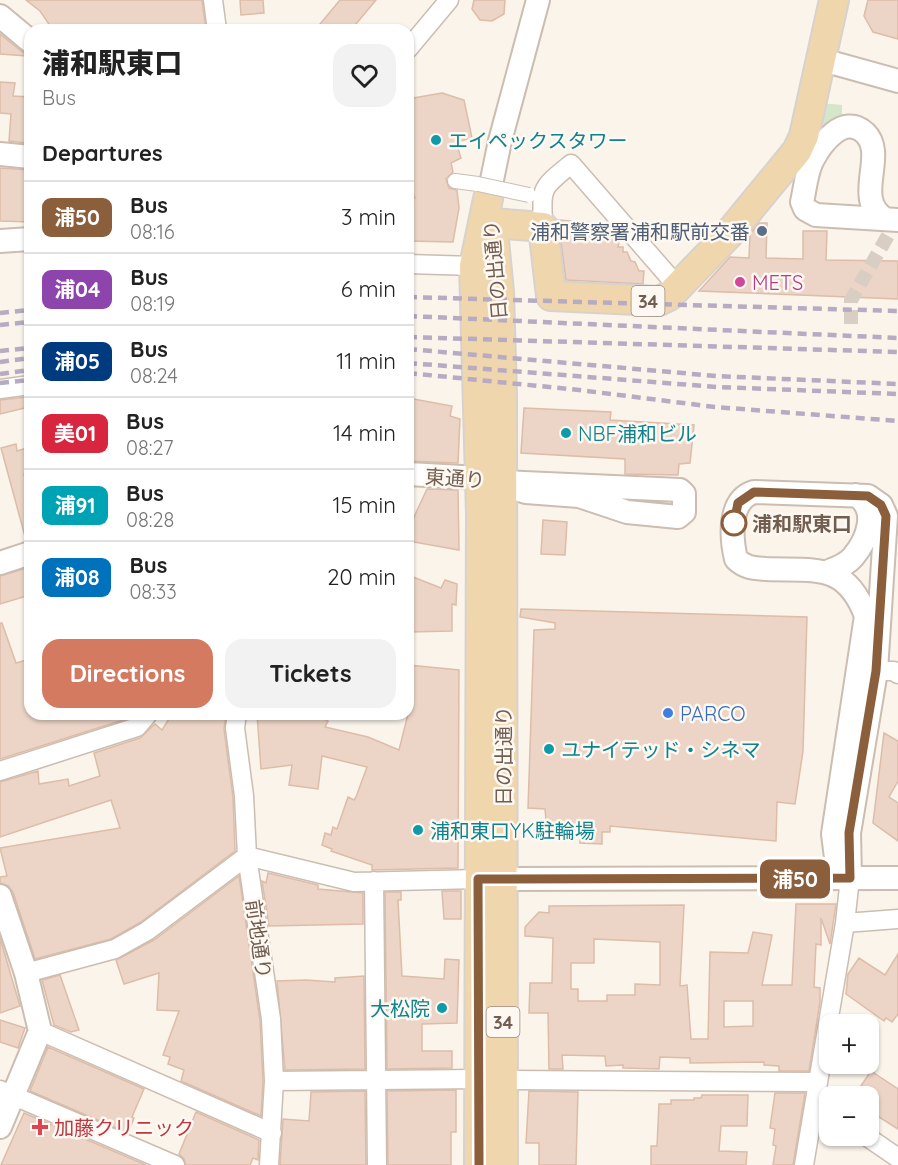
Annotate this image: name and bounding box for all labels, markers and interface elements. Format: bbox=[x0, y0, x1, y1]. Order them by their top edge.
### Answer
button: heart bbox=[333, 44, 396, 107]
text: 浦和駅東口 bbox=[42, 45, 182, 80]
text: Bus bbox=[42, 85, 76, 110]
place label: エイペックスタワー bbox=[448, 128, 627, 153]
marker: エイペックスタワー bbox=[429, 133, 443, 147]
text: Departures bbox=[42, 139, 163, 167]
text: Bus bbox=[130, 191, 168, 219]
text: 3 min bbox=[341, 203, 396, 231]
text: 浦50 bbox=[54, 204, 100, 230]
text: 08:16 bbox=[130, 219, 175, 244]
street label: 日の出通り bbox=[478, 219, 512, 321]
place label: 浦和警察署浦和駅前交番 bbox=[530, 219, 750, 244]
marker: 浦和警察署浦和駅前交番 bbox=[755, 224, 769, 238]
text: Bus bbox=[130, 263, 168, 291]
place label: METS bbox=[752, 270, 803, 295]
text: 6 min bbox=[341, 275, 396, 303]
marker: METS bbox=[733, 275, 747, 289]
text: 浦04 bbox=[54, 276, 100, 302]
road number: 34 bbox=[632, 286, 664, 316]
text: 08:19 bbox=[130, 291, 175, 316]
text: Bus bbox=[130, 335, 168, 363]
text: 11 min bbox=[336, 347, 396, 375]
text: 浦05 bbox=[54, 348, 100, 374]
text: 08:24 bbox=[130, 363, 178, 388]
text: Bus bbox=[126, 407, 164, 435]
text: 14 min bbox=[333, 419, 396, 447]
text: 美01 bbox=[54, 420, 96, 446]
place label: NBF浦和ビル bbox=[578, 421, 697, 446]
marker: NBF浦和ビル bbox=[559, 426, 573, 440]
text: 08:27 bbox=[126, 435, 173, 460]
street label: 東通り bbox=[424, 463, 486, 493]
text: Bus bbox=[126, 479, 164, 507]
text: 15 min bbox=[332, 491, 396, 519]
text: 浦91 bbox=[54, 492, 96, 518]
text: 08:28 bbox=[126, 507, 174, 532]
marker: 浦和駅東口 bbox=[721, 510, 747, 536]
place label: 浦和駅東口 bbox=[752, 511, 852, 536]
text: Bus bbox=[129, 551, 167, 579]
text: 20 min bbox=[327, 563, 396, 591]
text: 浦08 bbox=[54, 564, 99, 590]
text: 08:33 bbox=[129, 579, 177, 604]
button: Directions bbox=[42, 639, 213, 708]
button: Tickets bbox=[225, 639, 396, 708]
place label: PARCO bbox=[680, 701, 746, 726]
street label: 日の出通り bbox=[491, 706, 516, 806]
marker: PARCO bbox=[661, 706, 675, 720]
place label: ユナイテッド・シネマ bbox=[561, 737, 761, 762]
marker: ユナイテッド・シネマ bbox=[542, 742, 556, 756]
place label: 浦和東口YK駐輪場 bbox=[430, 818, 595, 843]
marker: 浦和東口YK駐輪場 bbox=[411, 823, 425, 837]
line badge: 浦50 bbox=[760, 860, 830, 898]
text: 浦50 bbox=[772, 866, 818, 892]
street label: 前地通り bbox=[241, 898, 277, 980]
place label: 大松院 bbox=[370, 996, 430, 1021]
marker: 大松院 bbox=[435, 1001, 449, 1015]
road number: 34 bbox=[486, 1007, 520, 1037]
map controls bbox=[819, 1014, 879, 1146]
button: + bbox=[819, 1014, 879, 1074]
button: − bbox=[819, 1086, 879, 1146]
place label: 加藤クリニック bbox=[54, 1115, 194, 1140]
marker: 加藤クリニック bbox=[31, 1118, 49, 1136]

